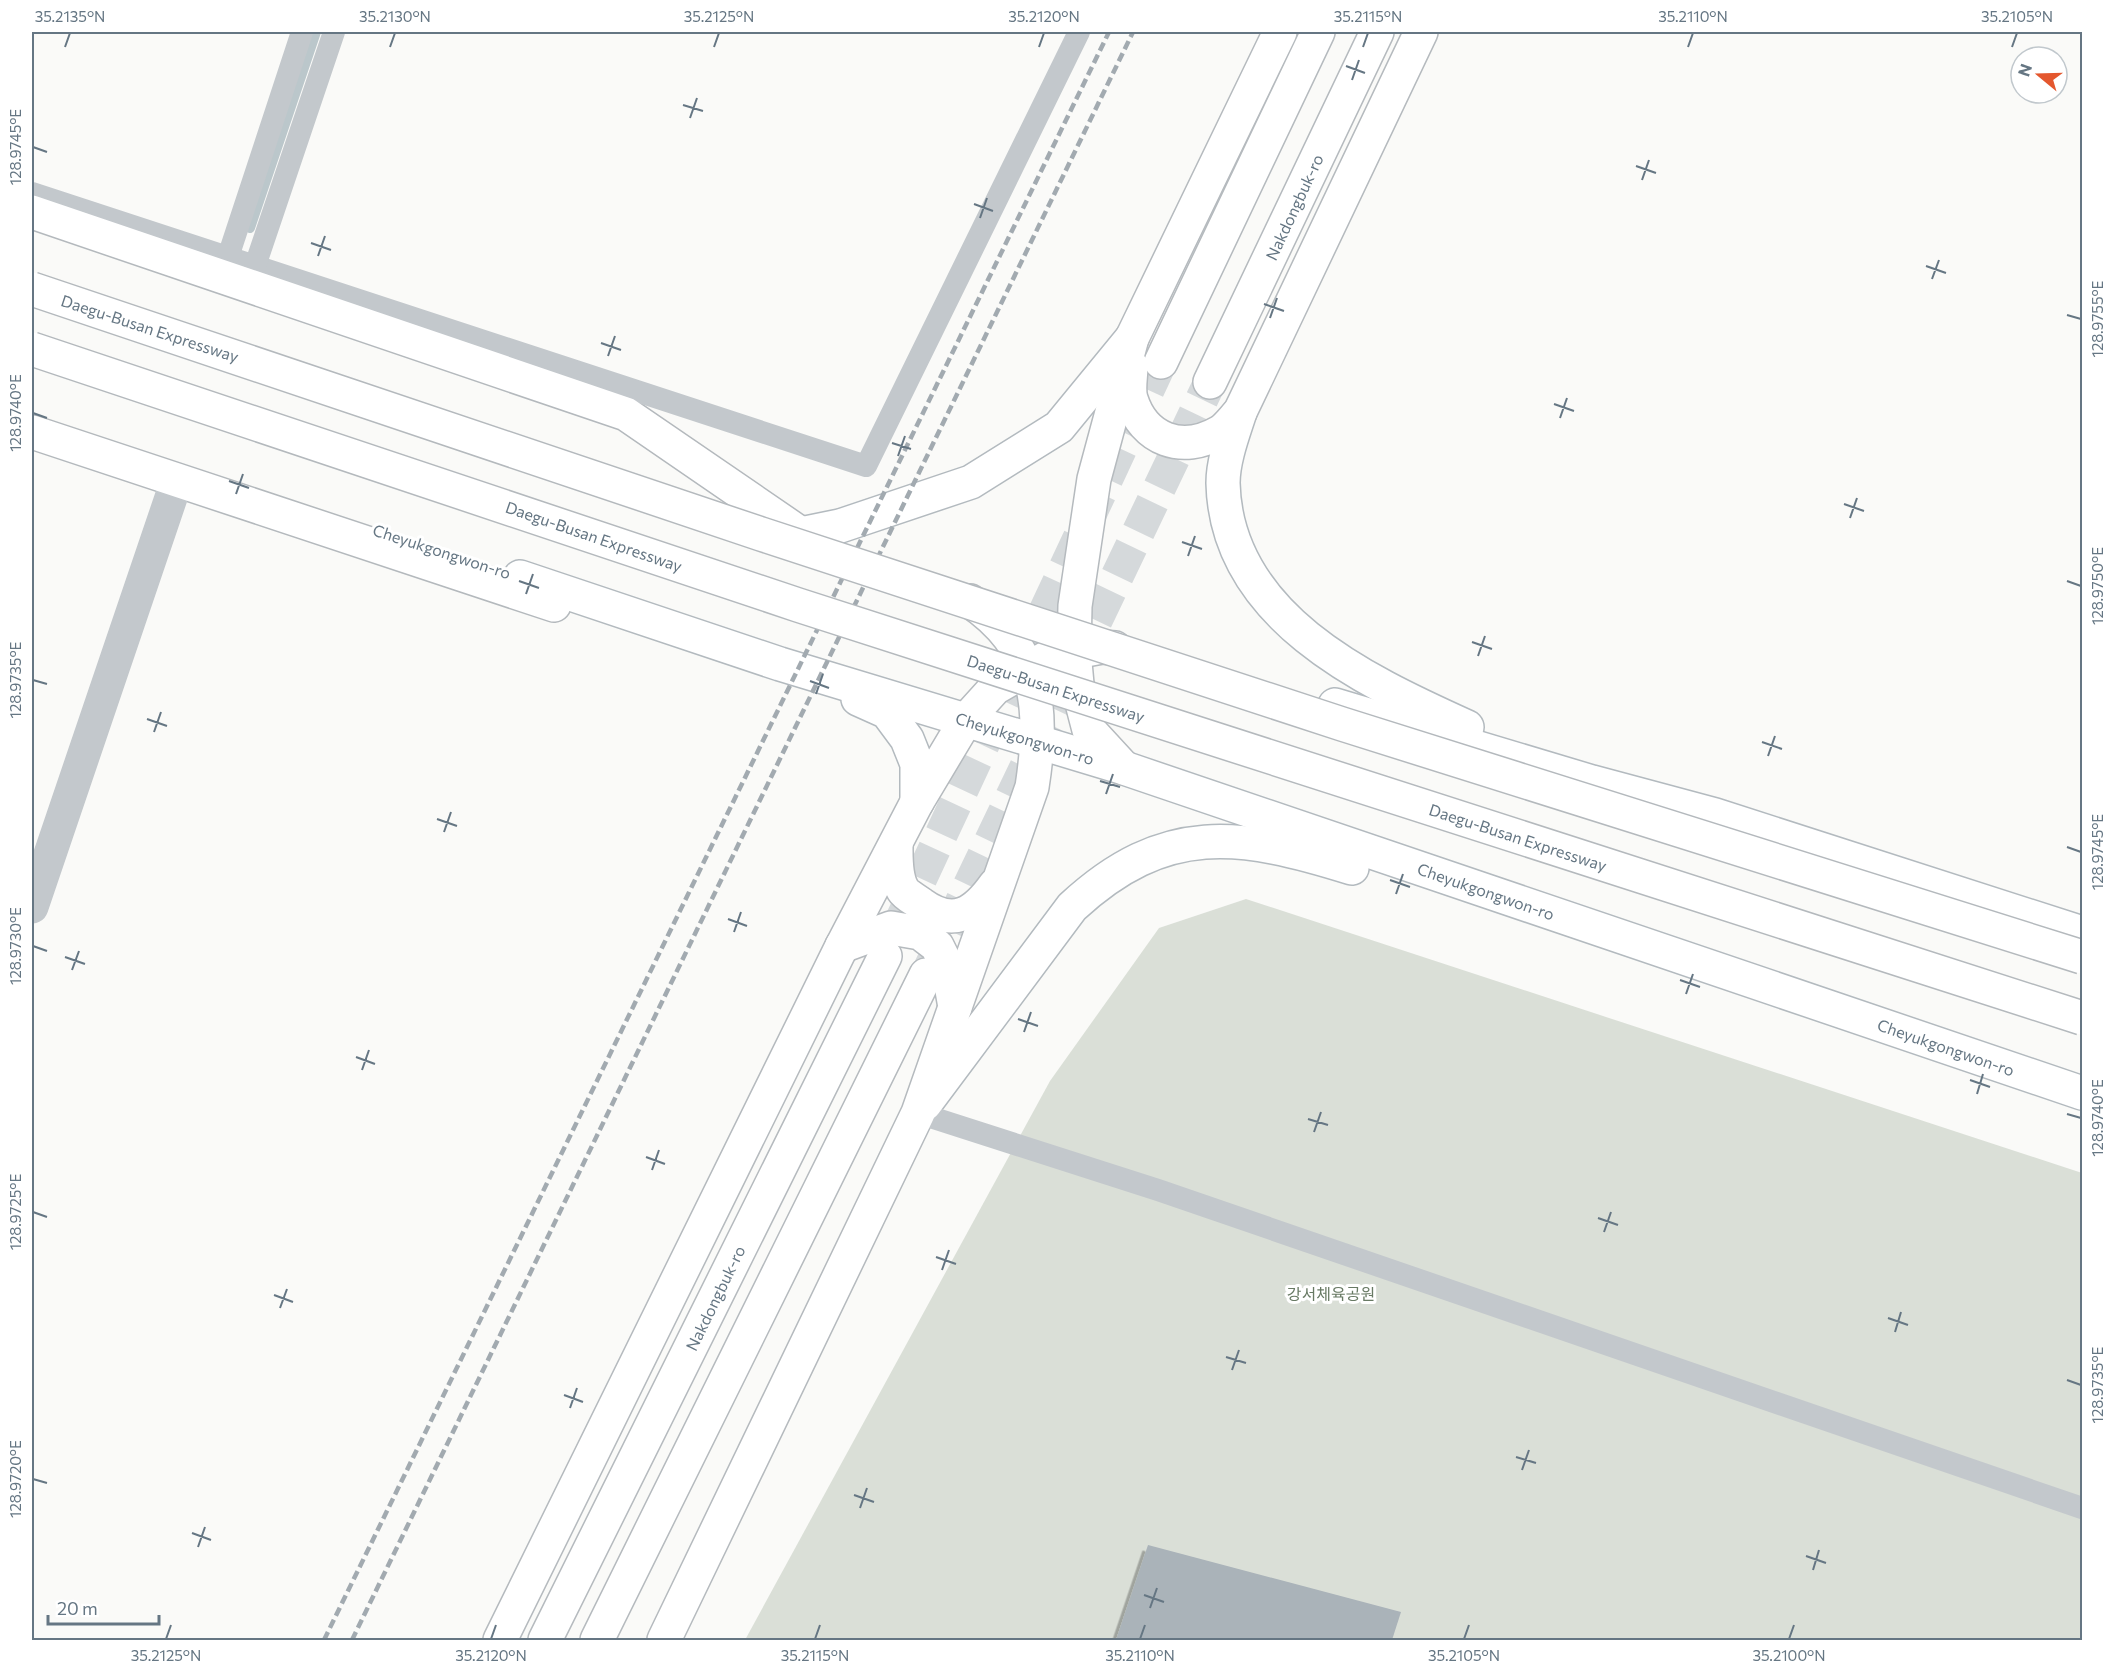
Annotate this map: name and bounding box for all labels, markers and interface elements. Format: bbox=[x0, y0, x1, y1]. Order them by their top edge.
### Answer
text: 35.2135°N bbox=[35, 7, 105, 25]
text: 35.2130°N bbox=[359, 7, 431, 25]
text: 35.2125°N bbox=[684, 7, 754, 25]
text: 35.2120°N bbox=[1008, 7, 1080, 25]
text: 35.2115°N bbox=[1334, 7, 1402, 25]
text: 35.2110°N bbox=[1658, 7, 1728, 25]
text: 35.2105°N bbox=[1981, 7, 2053, 25]
north arrow bbox=[2009, 45, 2069, 105]
text: N bbox=[2013, 61, 2035, 79]
text: 128.9745°E bbox=[6, 109, 24, 185]
street label: Nakdongbuk-ro bbox=[1261, 151, 1327, 263]
text: 128.9755°E bbox=[2088, 280, 2106, 357]
street label: Daegu-Busan Expressway bbox=[59, 290, 241, 366]
text: 128.9740°E bbox=[6, 374, 24, 452]
street label: Daegu-Busan Expressway bbox=[503, 497, 685, 575]
street label: Cheyukgongwon-ro bbox=[371, 520, 513, 582]
text: 128.9750°E bbox=[2088, 547, 2106, 625]
text: 128.9735°E bbox=[6, 641, 24, 718]
street label: Daegu-Busan Expressway bbox=[965, 650, 1147, 726]
street label: Cheyukgongwon-ro bbox=[953, 708, 1097, 768]
street label: Daegu-Busan Expressway bbox=[1427, 799, 1609, 875]
text: 128.9745°E bbox=[2088, 814, 2106, 890]
street label: Cheyukgongwon-ro bbox=[1415, 859, 1557, 923]
text: 128.9730°E bbox=[6, 907, 24, 985]
street label: Cheyukgongwon-ro bbox=[1875, 1015, 2017, 1079]
text: 128.9740°E bbox=[2088, 1079, 2106, 1157]
text: 128.9725°E bbox=[6, 1174, 24, 1250]
street label: Nakdongbuk-ro bbox=[681, 1242, 749, 1354]
park label: 강서체육공원 bbox=[1287, 1284, 1375, 1303]
text: 128.9735°E bbox=[2088, 1346, 2106, 1423]
text: 128.9720°E bbox=[6, 1440, 24, 1518]
scale bar bbox=[48, 1588, 159, 1626]
text: 20 m bbox=[57, 1597, 98, 1619]
text: 35.2125°N bbox=[131, 1646, 201, 1664]
text: 35.2120°N bbox=[455, 1646, 527, 1664]
text: 35.2115°N bbox=[781, 1646, 849, 1664]
text: 35.2110°N bbox=[1105, 1646, 1175, 1664]
text: 35.2105°N bbox=[1428, 1646, 1500, 1664]
text: 35.2100°N bbox=[1752, 1646, 1826, 1664]

